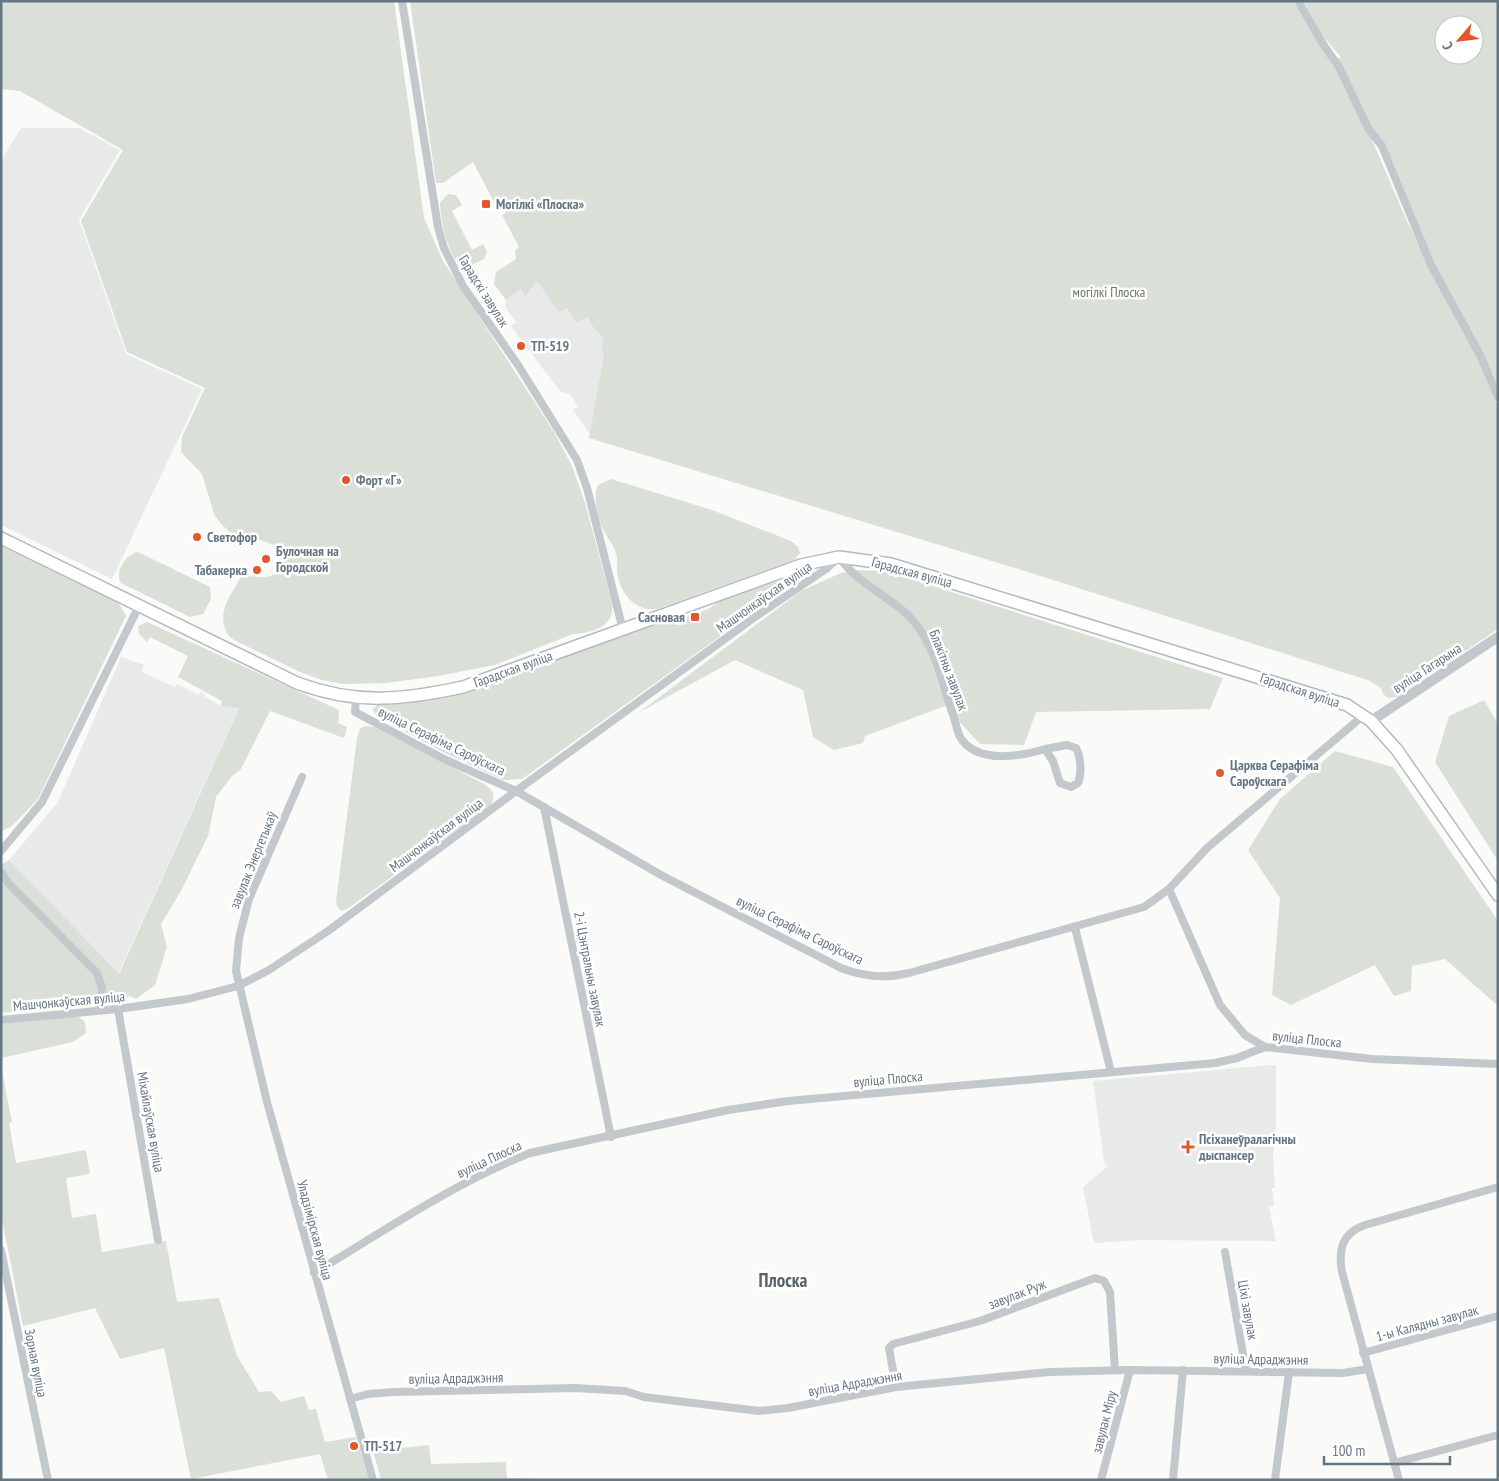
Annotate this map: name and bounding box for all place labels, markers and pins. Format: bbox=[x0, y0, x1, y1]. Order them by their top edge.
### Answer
place label: Могілкі «Плоска» bbox=[496, 195, 585, 213]
marker: Могілкі «Плоска» bbox=[480, 198, 492, 210]
place label: ТП-519 bbox=[531, 337, 570, 355]
marker: ТП-519 bbox=[515, 340, 527, 352]
place label: Форт «Г» bbox=[356, 471, 402, 489]
marker: Форт «Г» bbox=[340, 474, 352, 486]
place label: Светофор bbox=[207, 528, 257, 546]
marker: Светофор bbox=[191, 531, 203, 543]
place label: Булочная на Городской bbox=[276, 542, 339, 576]
marker: Булочная на Городской bbox=[260, 553, 272, 565]
place label: Табакерка bbox=[195, 561, 247, 579]
marker: Табакерка bbox=[251, 564, 263, 576]
place label: Сасновая bbox=[638, 608, 685, 626]
marker: Сасновая bbox=[689, 611, 701, 623]
place label: Царква Серафіма Сароўскага bbox=[1230, 756, 1319, 790]
marker: Царква Серафіма Сароўскага bbox=[1214, 767, 1226, 779]
place label: Псіханеўралагічны дыспансер bbox=[1198, 1130, 1296, 1164]
marker: Псіханеўралагічны дыспансер bbox=[1181, 1140, 1195, 1154]
place label: ТП-517 bbox=[364, 1437, 403, 1455]
marker: ТП-517 bbox=[348, 1440, 360, 1452]

